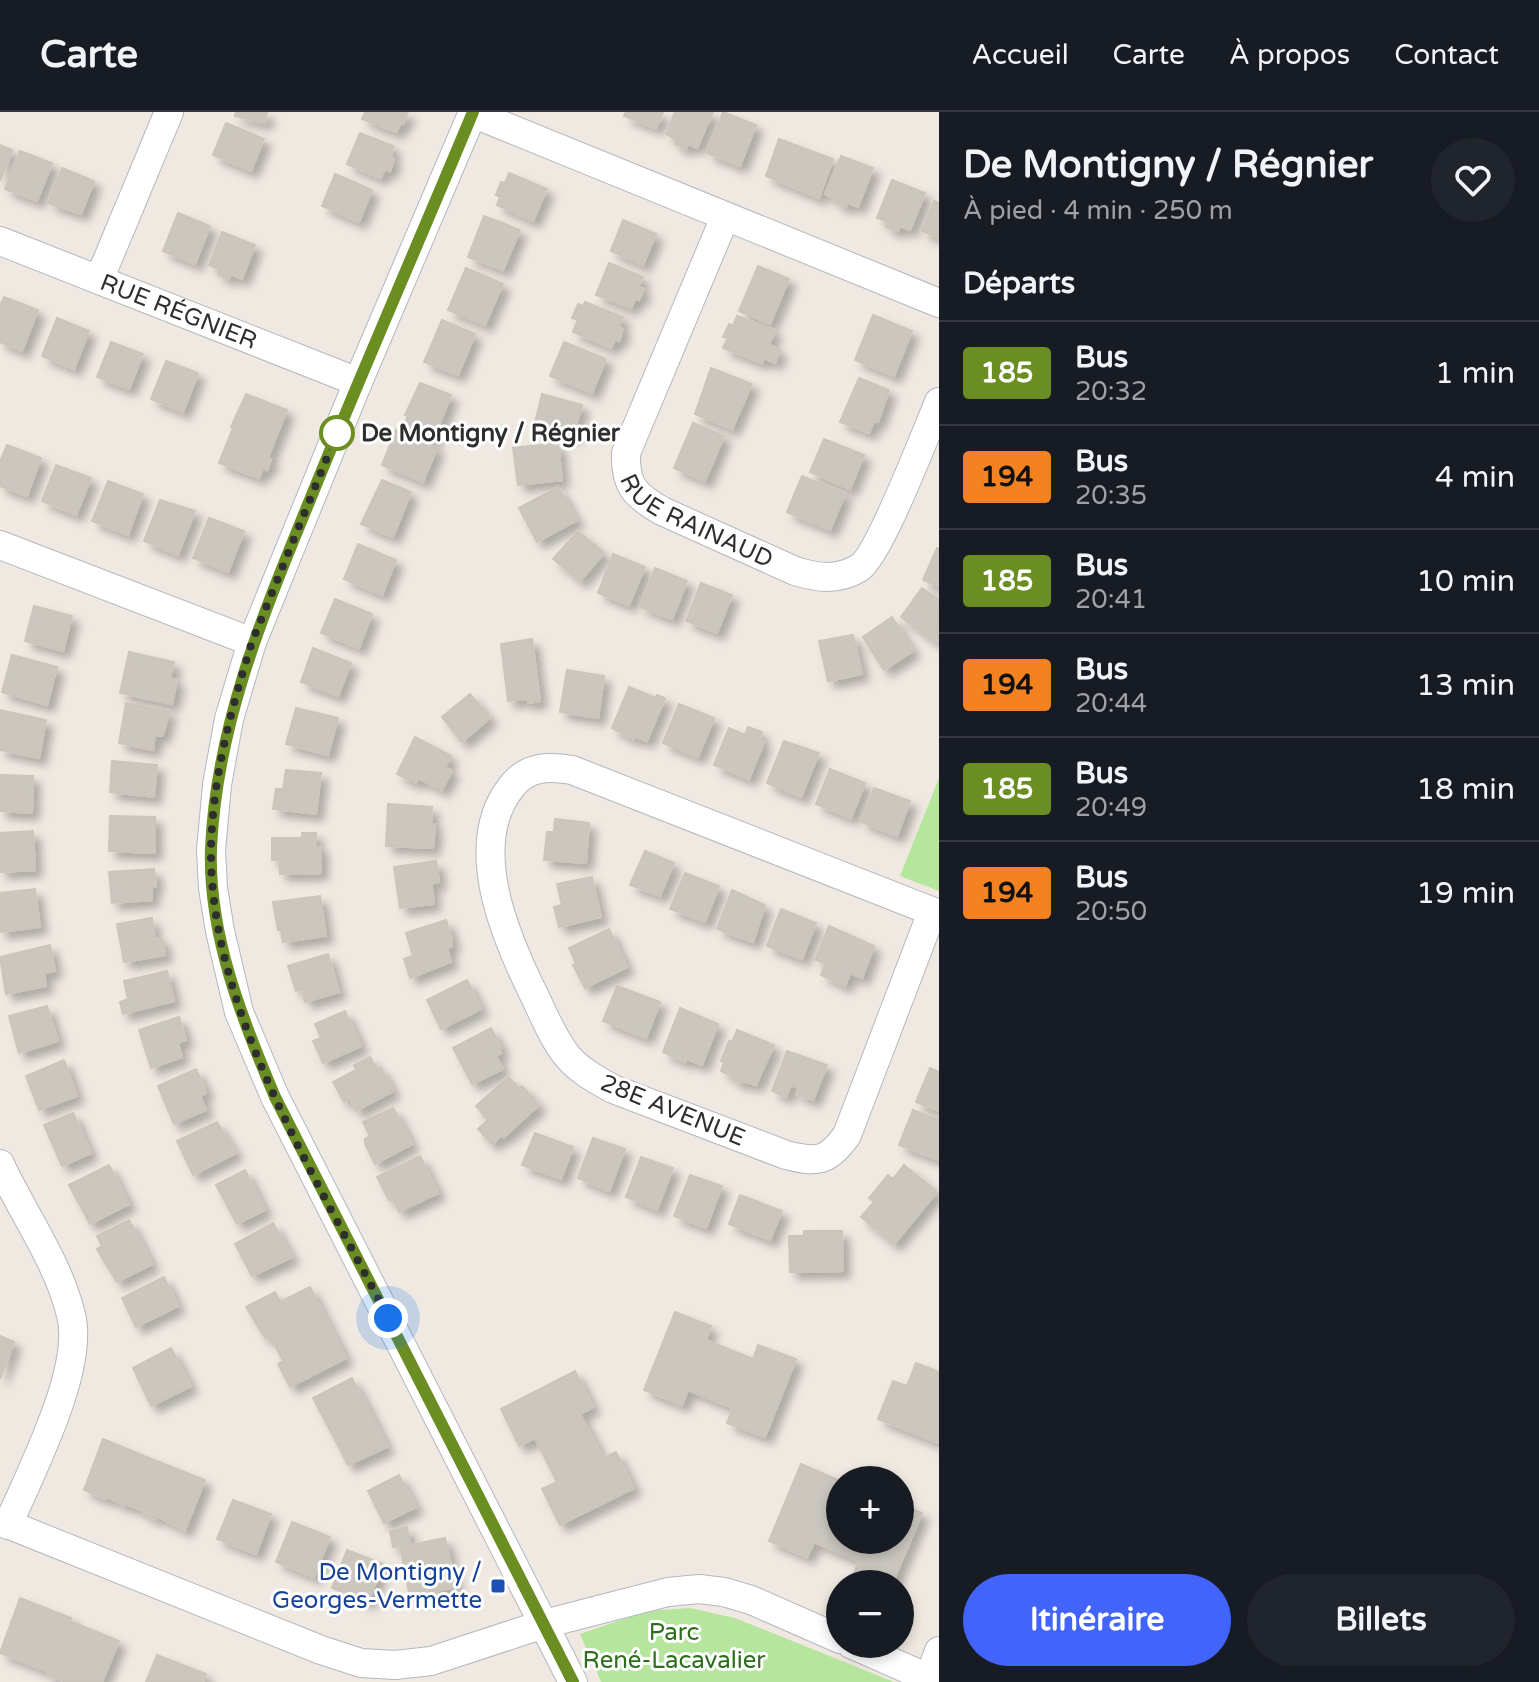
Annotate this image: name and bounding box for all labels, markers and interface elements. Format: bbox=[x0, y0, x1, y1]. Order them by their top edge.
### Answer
text: Carte bbox=[40, 32, 138, 78]
text: Accueil bbox=[971, 38, 1069, 72]
text: Carte bbox=[1113, 38, 1185, 72]
text: À propos bbox=[1229, 38, 1350, 72]
text: Contact bbox=[1394, 38, 1499, 72]
button: heart bbox=[1431, 138, 1515, 222]
text: De Montigny / Régnier bbox=[963, 142, 1373, 188]
text: À pied · 4 min · 250 m bbox=[963, 195, 1233, 226]
text: Départs bbox=[963, 265, 1075, 302]
street label: RUE RÉGNIER bbox=[96, 268, 261, 356]
text: Bus bbox=[1075, 339, 1128, 376]
text: 1 min bbox=[1435, 355, 1515, 392]
text: 185 bbox=[981, 356, 1033, 390]
text: 20:32 bbox=[1075, 376, 1147, 407]
marker: De Montigny / Régnier bbox=[320, 416, 354, 450]
place label: De Montigny / Régnier bbox=[361, 419, 621, 448]
text: Bus bbox=[1075, 443, 1128, 480]
text: 4 min bbox=[1435, 459, 1515, 496]
text: 194 bbox=[981, 460, 1033, 494]
street label: RUE RAINAUD bbox=[613, 470, 778, 574]
text: 20:35 bbox=[1075, 480, 1147, 511]
text: Bus bbox=[1075, 547, 1128, 584]
text: 10 min bbox=[1416, 563, 1515, 600]
text: 185 bbox=[981, 564, 1033, 598]
text: 20:41 bbox=[1075, 584, 1147, 615]
text: Bus bbox=[1075, 651, 1128, 688]
text: 13 min bbox=[1416, 667, 1515, 704]
text: 194 bbox=[981, 668, 1033, 702]
text: 20:44 bbox=[1075, 688, 1147, 719]
text: Bus bbox=[1075, 755, 1128, 792]
text: 18 min bbox=[1416, 771, 1515, 808]
text: 185 bbox=[981, 772, 1033, 806]
text: 20:49 bbox=[1075, 792, 1147, 823]
text: Bus bbox=[1075, 859, 1128, 896]
text: 19 min bbox=[1416, 875, 1515, 912]
text: 194 bbox=[981, 876, 1033, 910]
text: 20:50 bbox=[1075, 896, 1147, 927]
street label: 28E AVENUE bbox=[596, 1068, 749, 1153]
your location bbox=[368, 1298, 408, 1338]
map controls bbox=[826, 1466, 914, 1658]
button: + bbox=[826, 1466, 914, 1554]
place label: De Montigny / Georges-Vermette bbox=[272, 1558, 482, 1615]
button: − bbox=[826, 1570, 914, 1658]
button: Itinéraire bbox=[963, 1574, 1231, 1666]
button: Billets bbox=[1247, 1574, 1515, 1666]
marker: De Montigny / Georges-Vermette bbox=[489, 1577, 507, 1595]
park label: Parc René-Lacavalier bbox=[583, 1618, 766, 1675]

